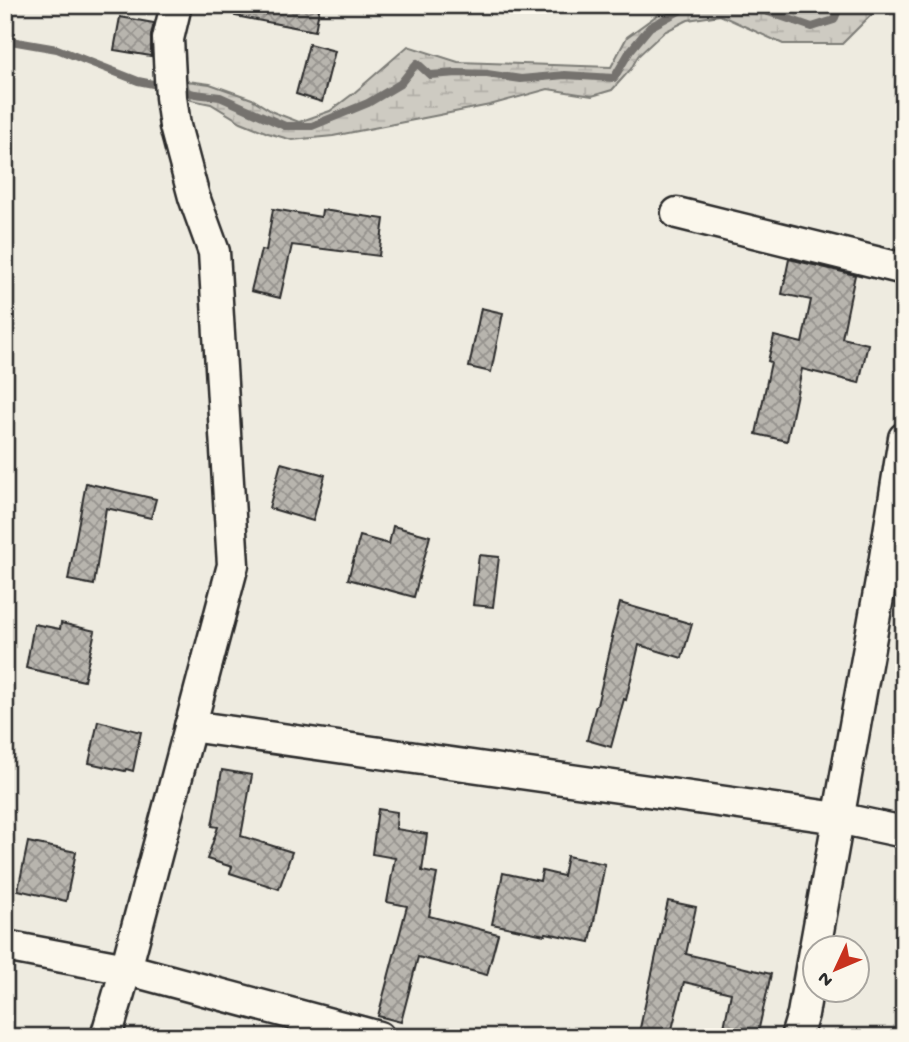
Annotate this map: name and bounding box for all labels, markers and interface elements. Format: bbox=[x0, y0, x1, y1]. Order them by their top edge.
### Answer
north arrow bbox=[800, 934, 870, 1004]
text: N bbox=[814, 966, 839, 991]

